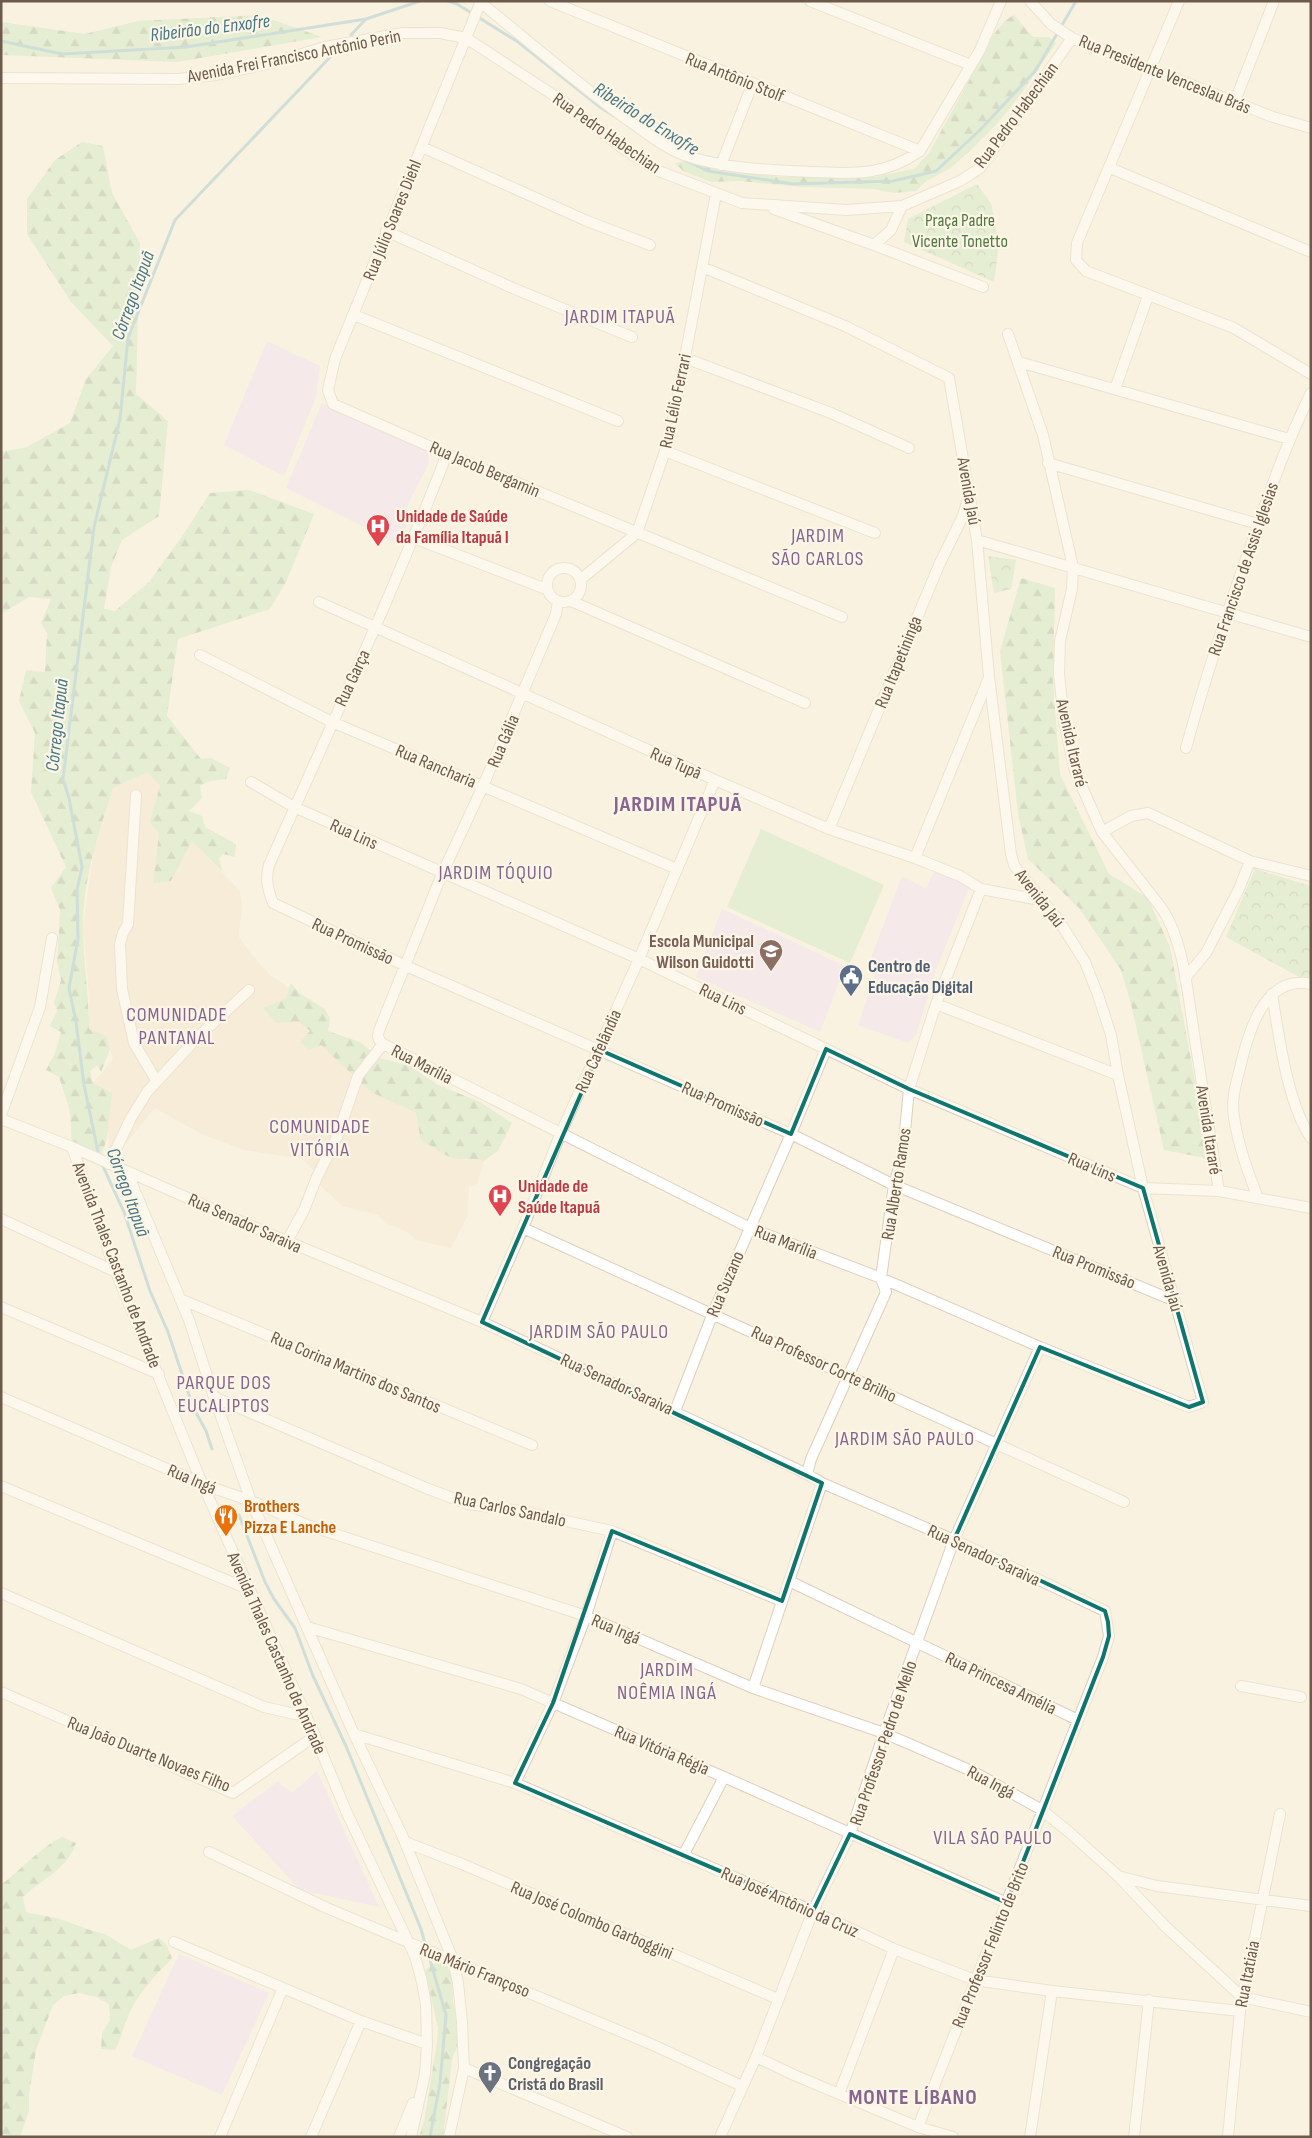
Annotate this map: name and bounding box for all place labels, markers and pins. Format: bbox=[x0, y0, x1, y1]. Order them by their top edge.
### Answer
place label: Unidade de Saúde da Família Itapuã I bbox=[396, 506, 509, 548]
hospital icon: Unidade de Saúde da Família Itapuã I bbox=[365, 513, 391, 547]
place label: Escola Municipal Wilson Guidotti bbox=[649, 931, 754, 973]
school or university icon: Escola Municipal Wilson Guidotti bbox=[758, 938, 784, 972]
place label: Centro de Educação Digital bbox=[868, 956, 973, 998]
public building icon: Centro de Educação Digital bbox=[838, 963, 864, 997]
place label: Unidade de Saúde Itapuã bbox=[518, 1176, 600, 1218]
hospital icon: Unidade de Saúde Itapuã bbox=[487, 1183, 513, 1217]
place label: Brothers Pizza E Lanche bbox=[244, 1496, 336, 1538]
restaurant icon: Brothers Pizza E Lanche bbox=[213, 1503, 239, 1537]
place label: Congregação Cristã do Brasil bbox=[508, 2053, 603, 2095]
church icon: Congregação Cristã do Brasil bbox=[477, 2060, 503, 2094]

